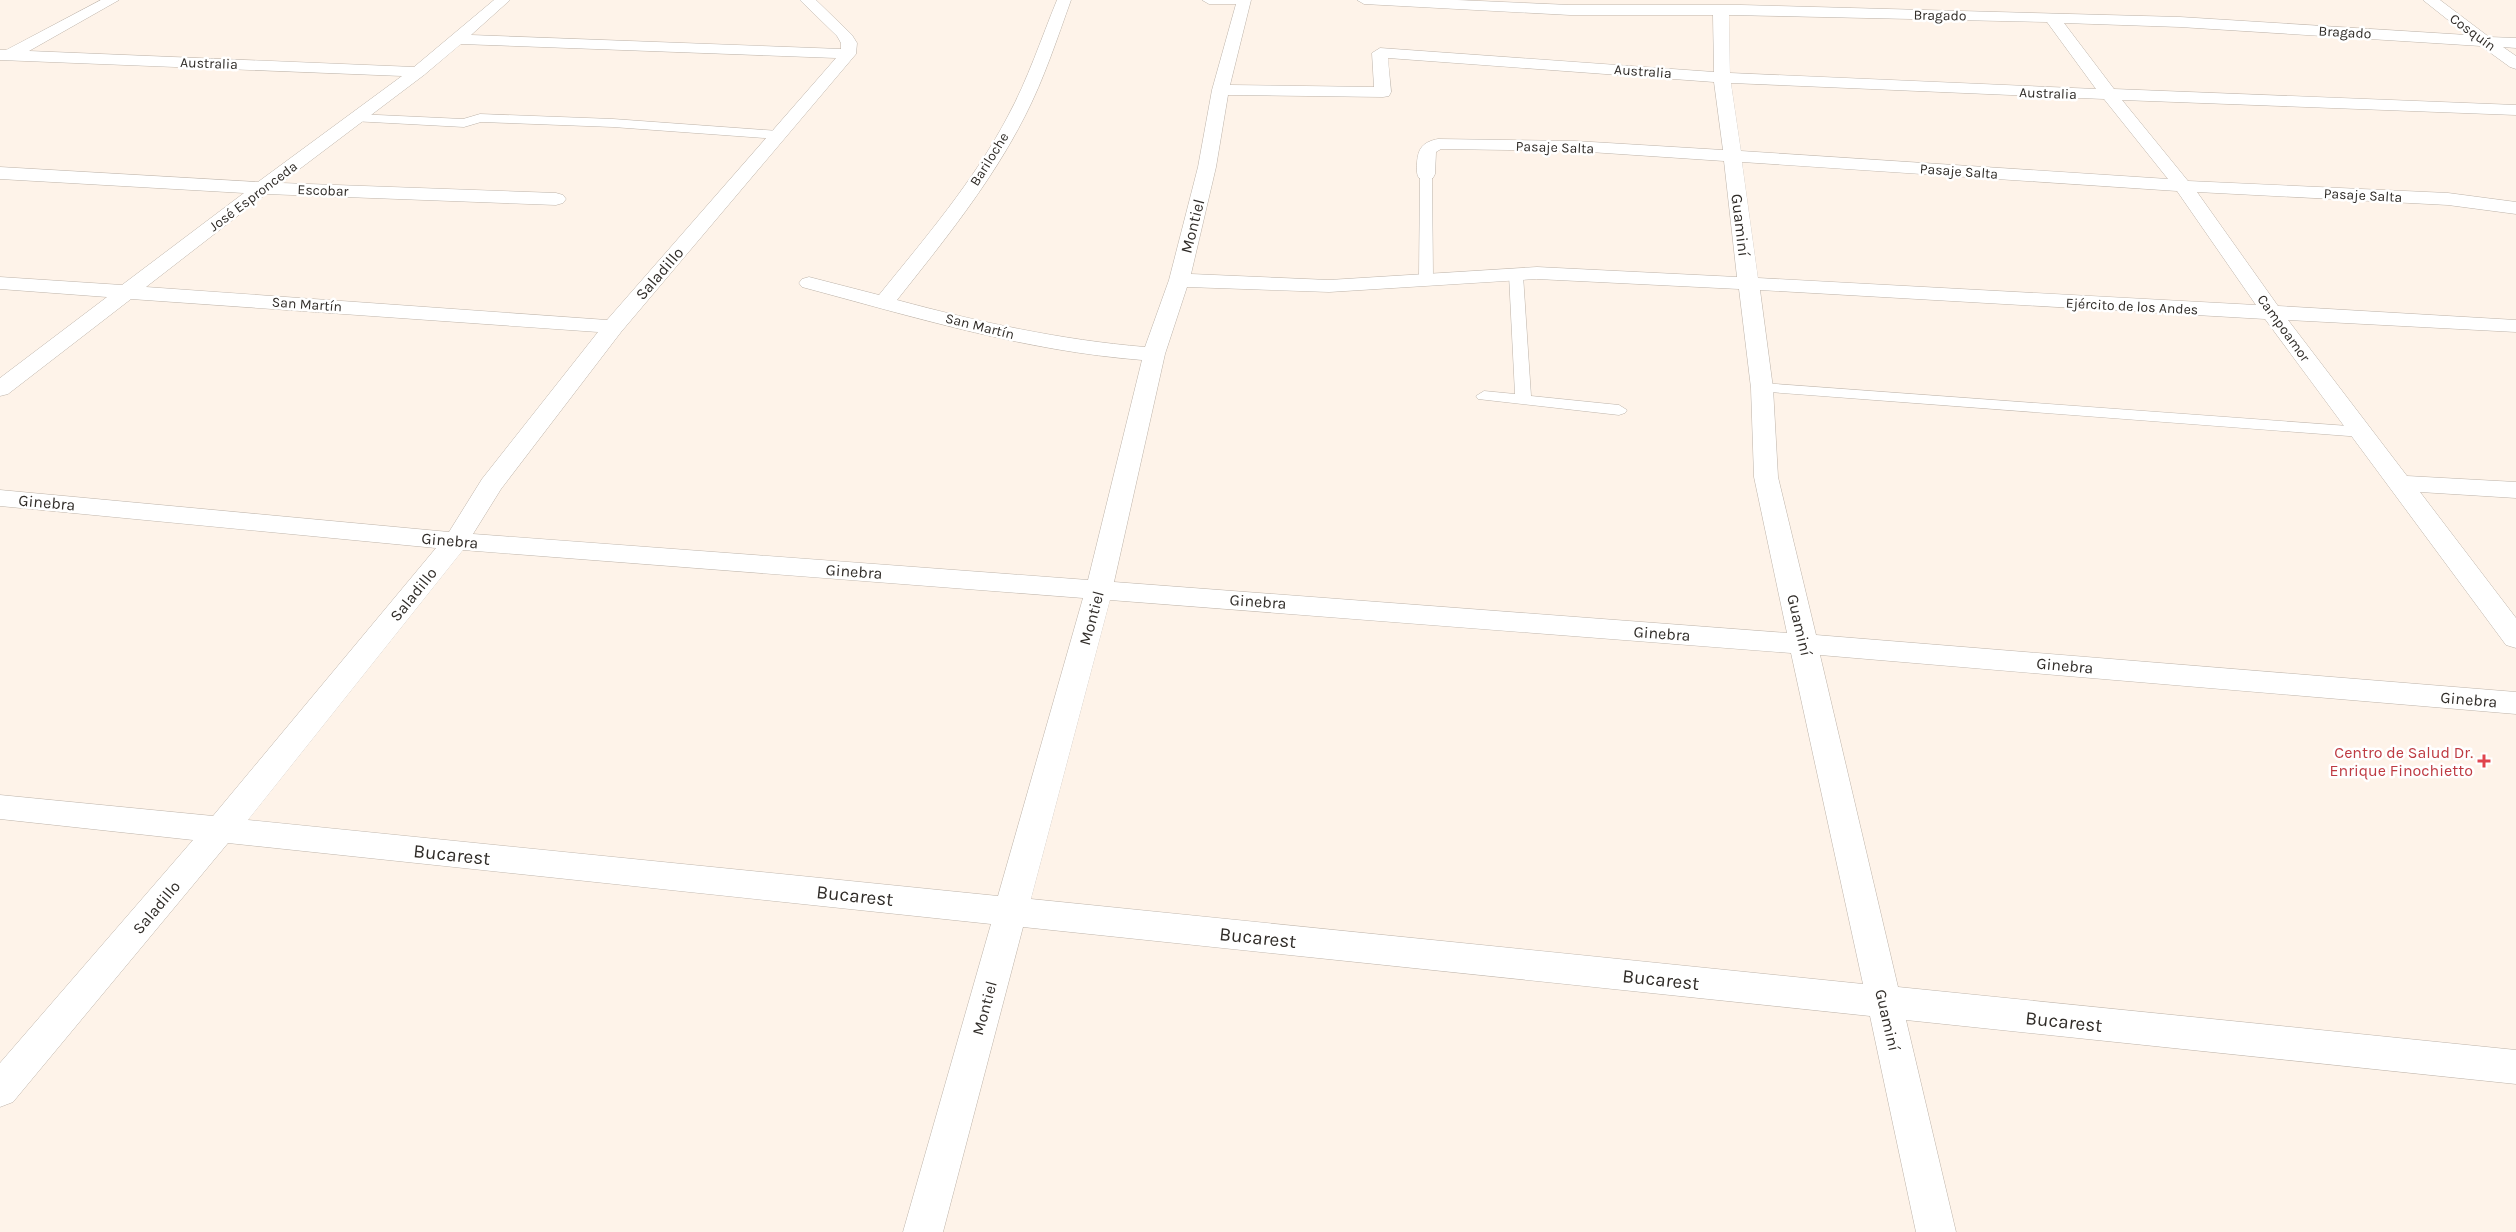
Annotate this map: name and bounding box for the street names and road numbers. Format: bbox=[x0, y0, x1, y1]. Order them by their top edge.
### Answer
street label: Bragado bbox=[1913, 7, 1967, 24]
street label: Cosquín bbox=[2446, 10, 2499, 55]
street label: Bragado bbox=[2318, 23, 2372, 42]
street label: Australia bbox=[180, 54, 238, 73]
street label: Australia bbox=[1614, 61, 1672, 82]
street label: Australia bbox=[2019, 84, 2077, 103]
street label: Bariloche bbox=[966, 129, 1013, 189]
street label: Pasaje Salta bbox=[1515, 138, 1594, 157]
street label: José Espronceda bbox=[206, 158, 301, 235]
street label: Pasaje Salta bbox=[1919, 160, 1999, 183]
street label: Escobar bbox=[297, 181, 350, 200]
street label: Pasaje Salta bbox=[2323, 185, 2403, 206]
street label: Guaminí bbox=[1727, 193, 1754, 258]
street label: Montiel bbox=[1177, 197, 1208, 255]
street label: Saladillo bbox=[631, 243, 687, 304]
street label: Campoamor bbox=[2254, 291, 2314, 366]
street label: San Martín bbox=[271, 294, 343, 315]
street label: Ejército de los Andes bbox=[2065, 295, 2199, 318]
street label: San Martín bbox=[944, 310, 1016, 343]
street label: Ginebra bbox=[18, 491, 76, 514]
street label: Ginebra bbox=[421, 529, 479, 552]
street label: Ginebra bbox=[825, 560, 883, 583]
street label: Saladillo bbox=[386, 564, 441, 625]
street label: Montiel bbox=[1075, 589, 1108, 647]
street label: Ginebra bbox=[1229, 590, 1287, 613]
street label: Guaminí bbox=[1783, 592, 1816, 658]
street label: Ginebra bbox=[1633, 622, 1691, 645]
street label: Ginebra bbox=[2036, 654, 2094, 677]
street label: Ginebra bbox=[2440, 688, 2498, 711]
street label: Bucarest bbox=[412, 840, 492, 870]
street label: Saladillo bbox=[129, 877, 184, 938]
street label: Bucarest bbox=[815, 881, 895, 911]
street label: Bucarest bbox=[1218, 923, 1298, 953]
street label: Bucarest bbox=[1621, 965, 1701, 995]
street label: Montiel bbox=[968, 979, 1001, 1037]
street label: Guaminí bbox=[1871, 987, 1904, 1053]
street label: Bucarest bbox=[2024, 1007, 2104, 1037]

